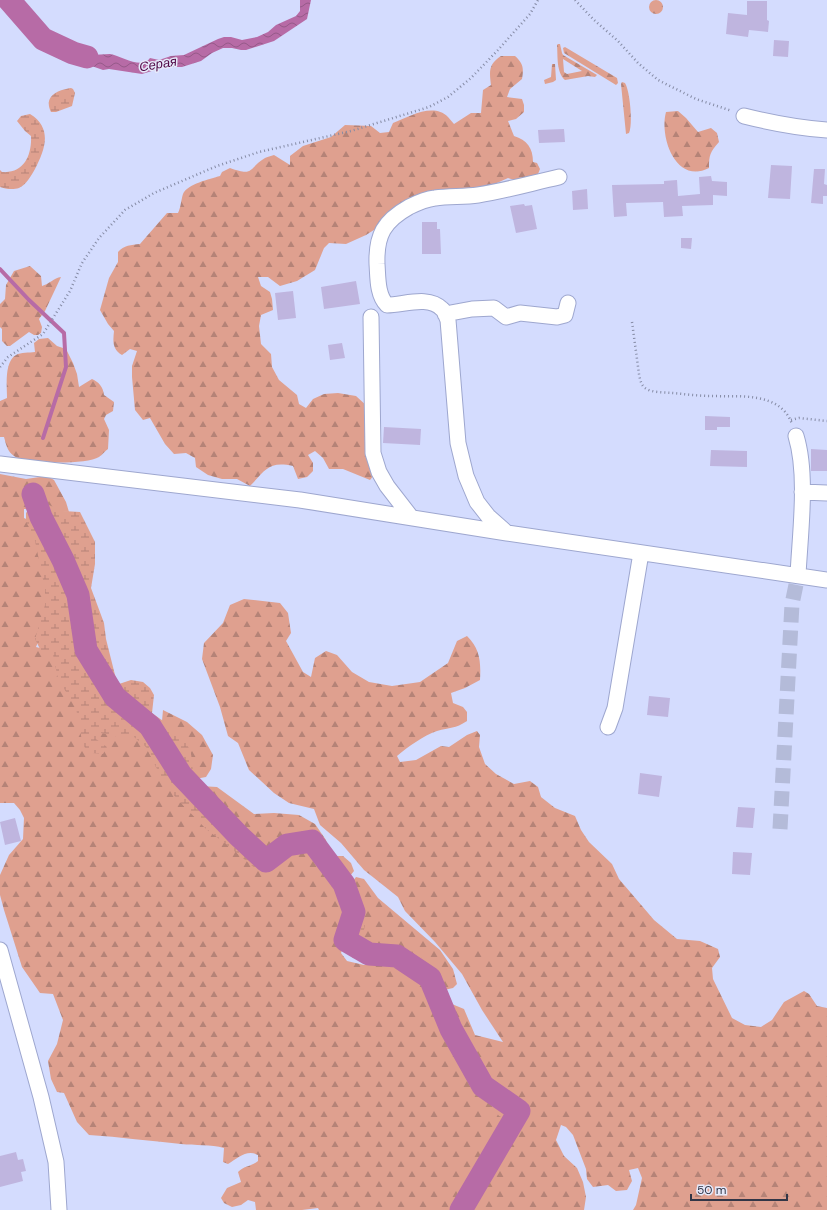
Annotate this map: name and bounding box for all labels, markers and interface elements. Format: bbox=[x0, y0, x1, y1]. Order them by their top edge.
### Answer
water label: Серая bbox=[138, 53, 178, 75]
scale bar bbox=[691, 1176, 787, 1202]
text: 50 m bbox=[697, 1182, 726, 1198]

